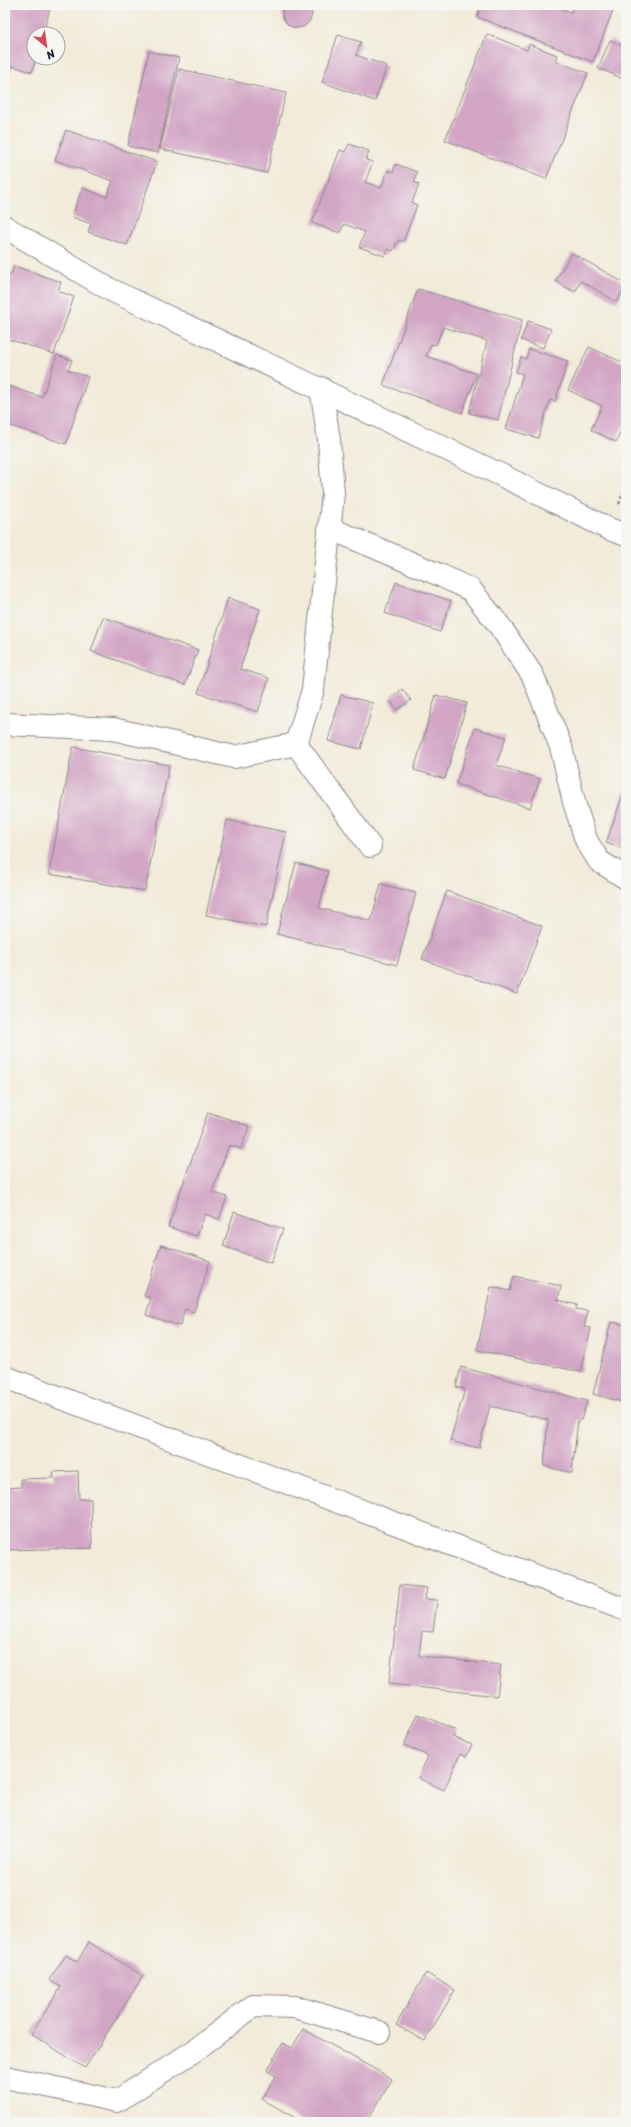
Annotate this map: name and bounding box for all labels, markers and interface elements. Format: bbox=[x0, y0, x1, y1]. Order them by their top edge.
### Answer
north arrow bbox=[26, 26, 66, 66]
text: N bbox=[42, 44, 59, 65]

